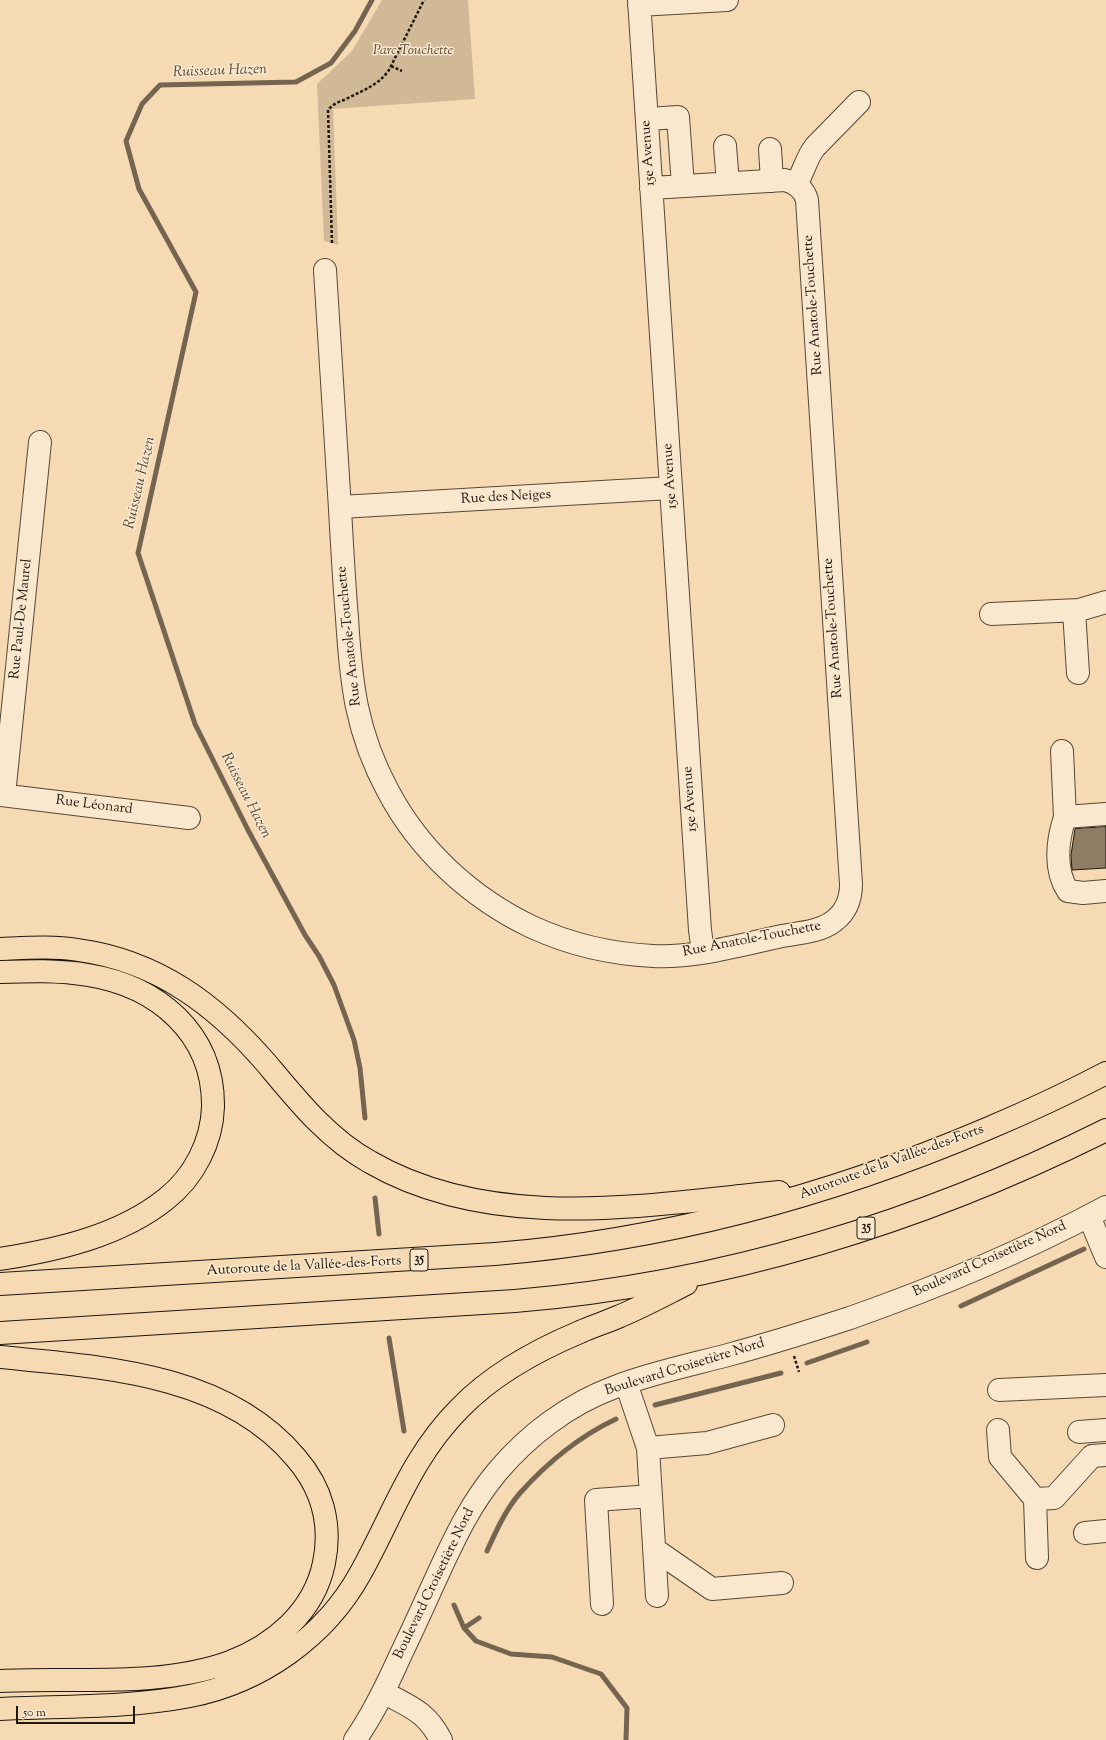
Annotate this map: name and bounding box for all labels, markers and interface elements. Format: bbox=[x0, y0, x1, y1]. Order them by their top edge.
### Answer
park label: Parc Touchette bbox=[373, 44, 453, 60]
water label: Ruisseau Hazen bbox=[173, 61, 267, 83]
street label: 15e Avenue bbox=[638, 120, 660, 186]
street label: Rue Anatole-Touchette bbox=[801, 234, 827, 376]
water label: Ruisseau Hazen bbox=[122, 435, 160, 531]
street label: 15e Avenue bbox=[660, 443, 682, 509]
street label: Rue des Neiges bbox=[461, 487, 551, 509]
street label: Rue Anatole-Touchette bbox=[821, 557, 847, 699]
street label: Rue Paul-De Maurel bbox=[7, 558, 37, 680]
street label: Rue Anatole-Touchette bbox=[334, 565, 366, 707]
water label: Ruisseau Hazen bbox=[216, 750, 274, 842]
street label: 15e Avenue bbox=[680, 766, 702, 832]
street label: Rue Léonard bbox=[54, 793, 134, 819]
street label: Rue Anatole-Touchette bbox=[681, 918, 823, 962]
street label: Autoroute de la Vallée-des-Forts bbox=[798, 1122, 986, 1204]
road number: 35 bbox=[857, 1217, 875, 1239]
street label: Boulevard Croisetière Nord bbox=[911, 1219, 1069, 1301]
road number: 35 bbox=[410, 1249, 428, 1271]
street label: Autoroute de la Vallée-des-Forts bbox=[206, 1254, 402, 1280]
street label: Boulevard Croisetière Nord bbox=[603, 1336, 767, 1400]
street label: Boulevard Croisetière Nord bbox=[391, 1506, 479, 1662]
scale bar bbox=[18, 1698, 137, 1724]
text: 50 m bbox=[23, 1704, 46, 1722]

